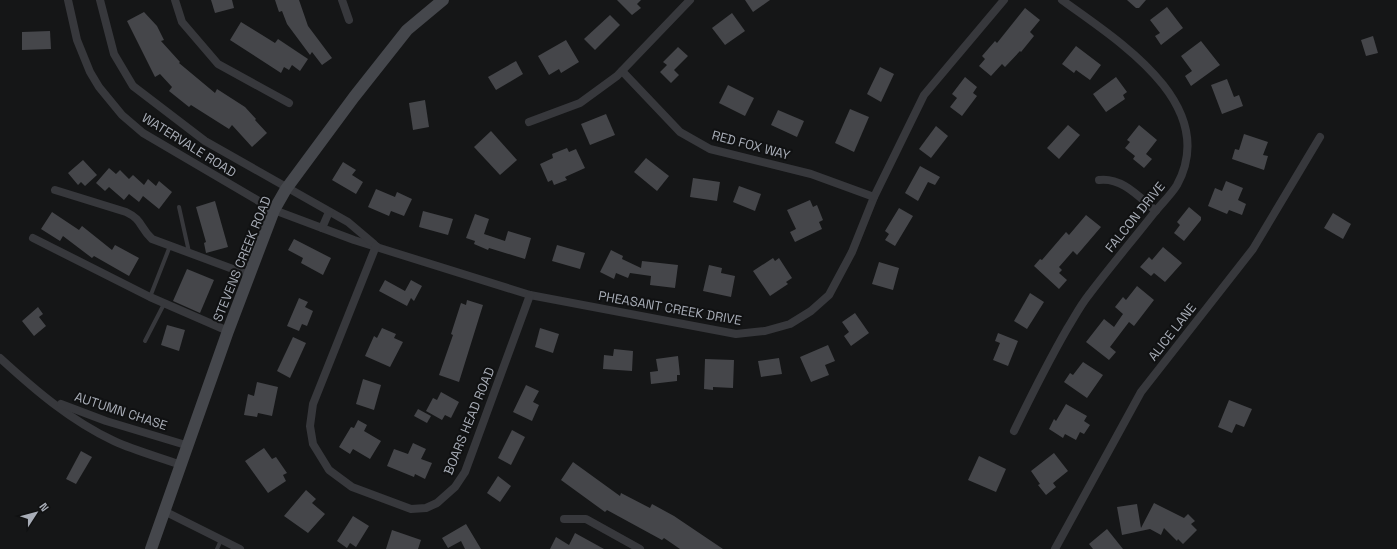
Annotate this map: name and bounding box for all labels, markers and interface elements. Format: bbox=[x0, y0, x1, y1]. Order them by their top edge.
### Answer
street label: WATERVALE ROAD bbox=[139, 109, 239, 181]
street label: RED FOX WAY bbox=[710, 126, 792, 164]
street label: FALCON DRIVE bbox=[1101, 178, 1169, 256]
street label: STEVENS CREEK ROAD bbox=[209, 194, 275, 324]
street label: PHEASANT CREEK DRIVE bbox=[597, 287, 743, 329]
street label: ALICE LANE bbox=[1144, 300, 1200, 364]
street label: BOARS HEAD ROAD bbox=[440, 365, 498, 477]
street label: AUTUMN CHASE bbox=[72, 388, 170, 434]
north arrow bbox=[16, 493, 56, 533]
text: N bbox=[36, 500, 52, 514]

